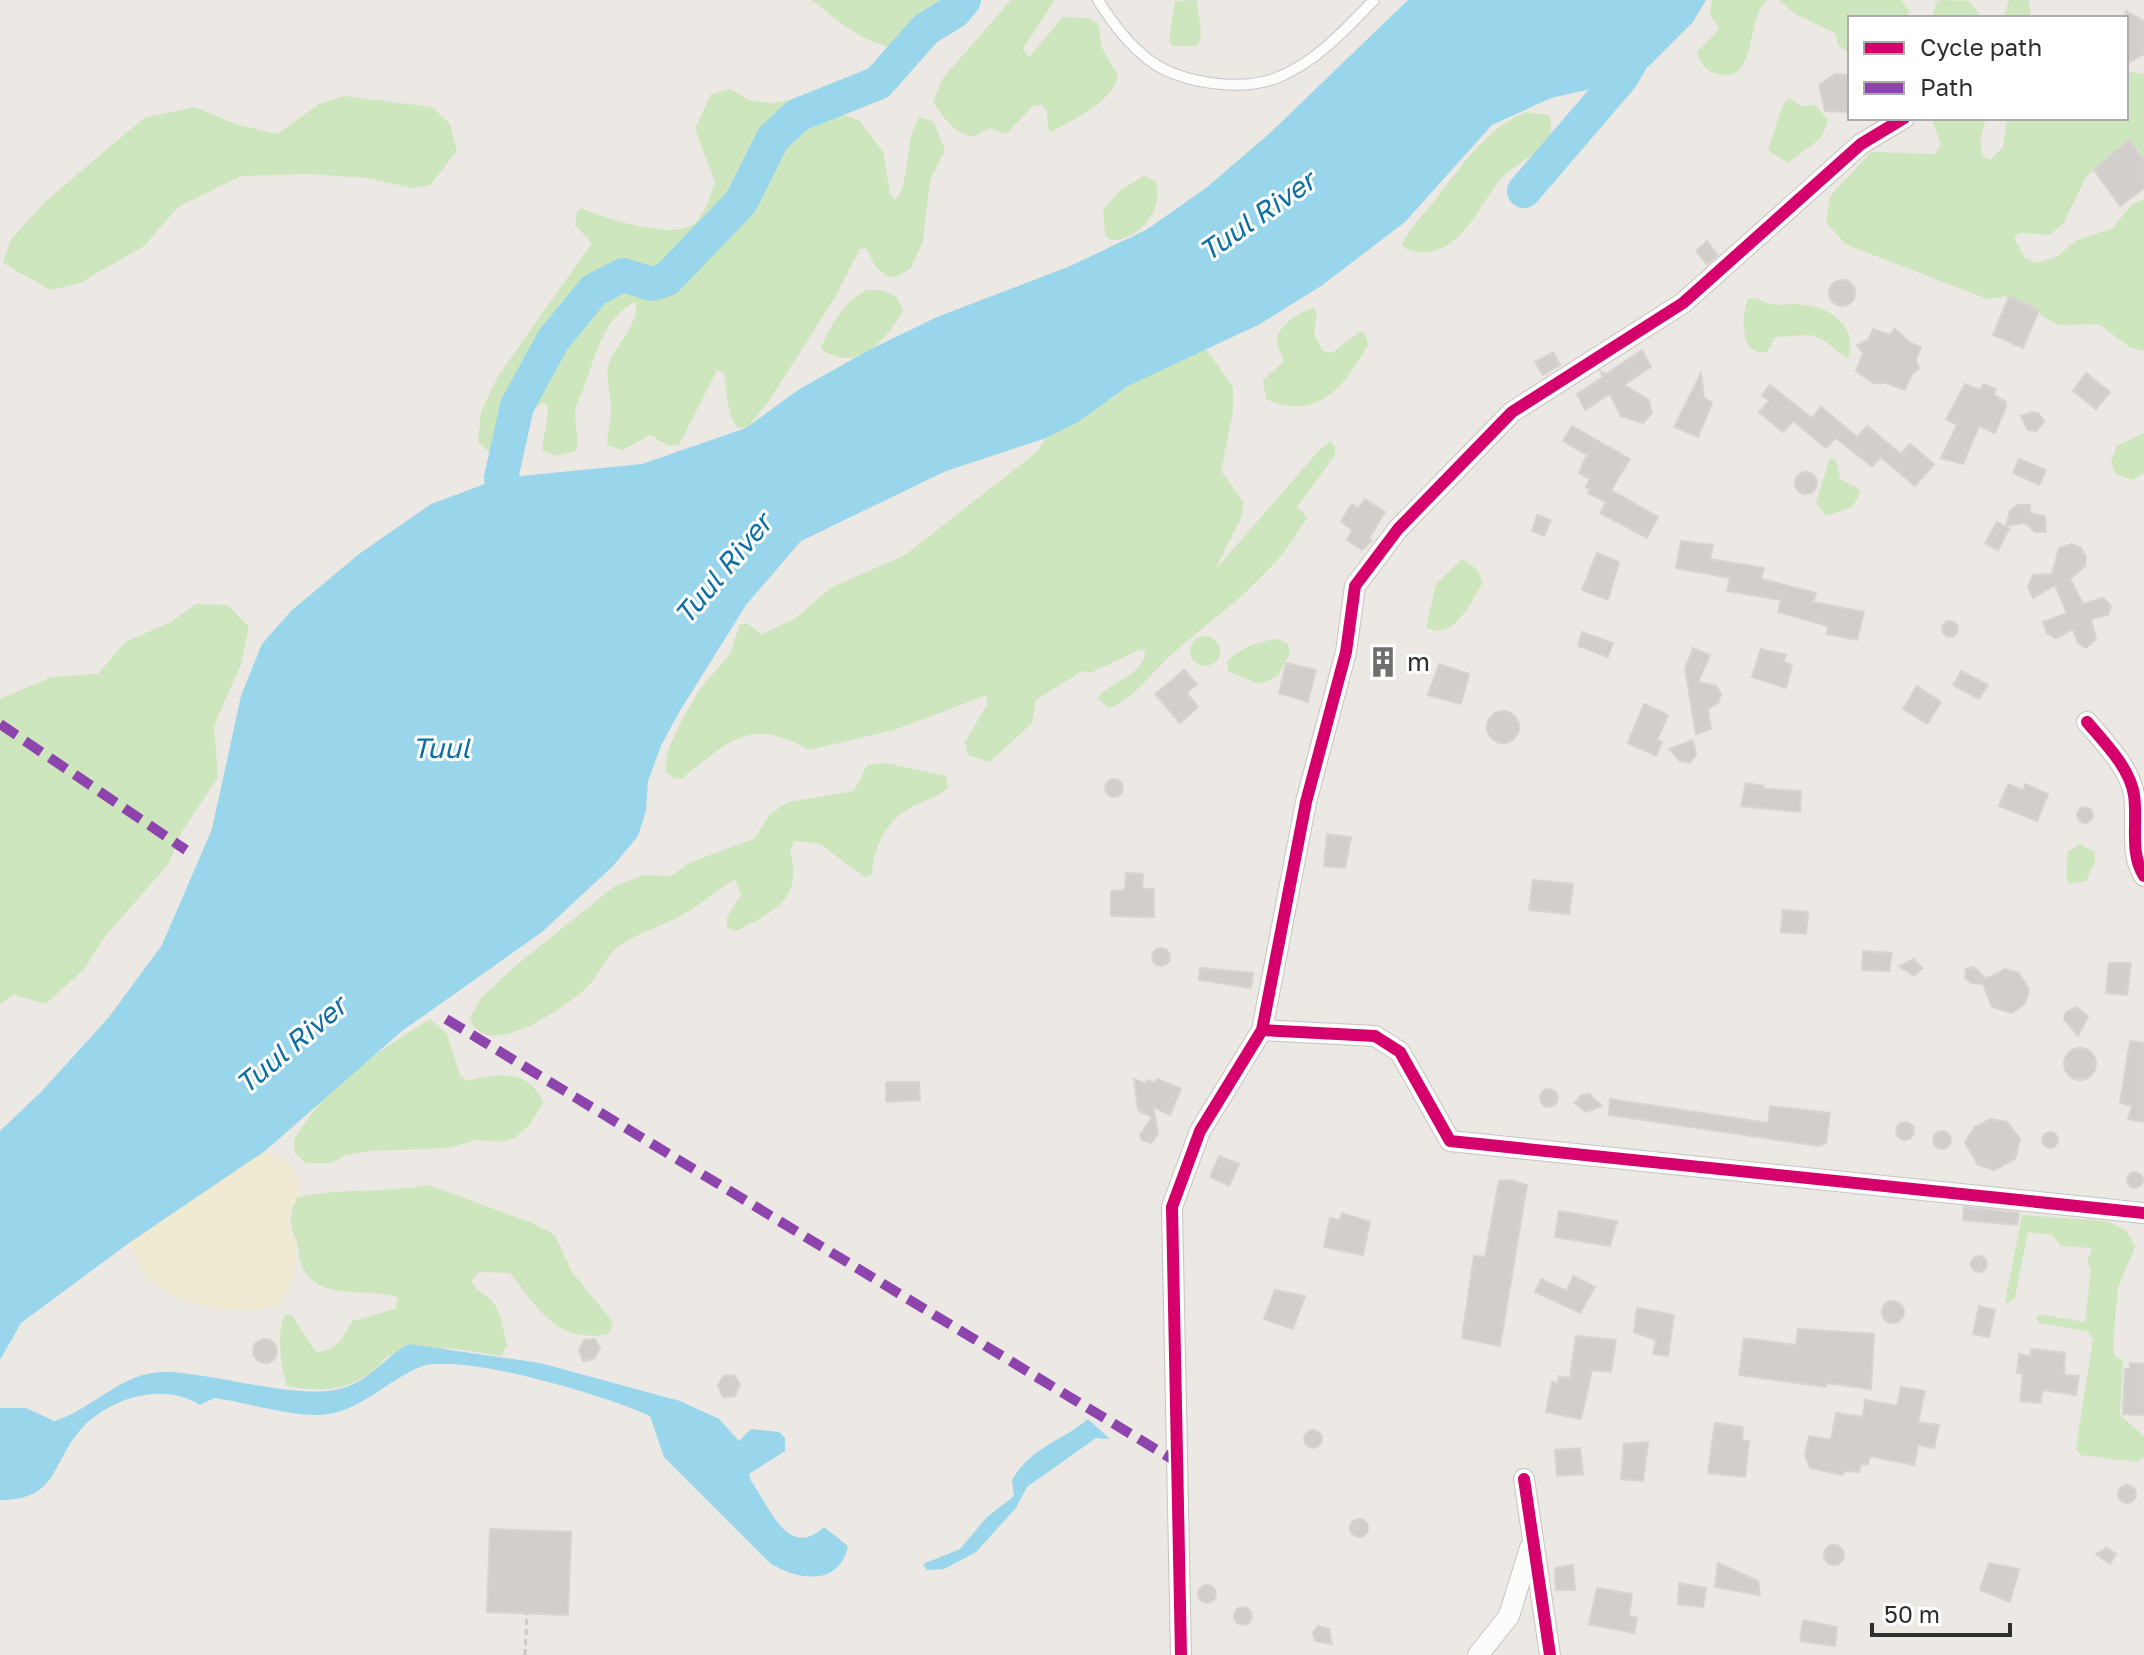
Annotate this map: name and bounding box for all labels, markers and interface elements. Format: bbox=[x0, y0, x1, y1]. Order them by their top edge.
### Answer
legend bbox=[1848, 16, 2128, 120]
text: Cycle path bbox=[1920, 32, 2042, 61]
text: Path bbox=[1920, 72, 1973, 101]
water label: Tuul River bbox=[1193, 161, 1324, 267]
water label: Tuul River bbox=[667, 504, 781, 630]
building icon: m bbox=[1366, 645, 1400, 679]
place label: m bbox=[1407, 646, 1430, 677]
water label: Tuul bbox=[412, 731, 471, 764]
water label: Tuul River bbox=[229, 986, 356, 1100]
scale bar bbox=[1872, 1587, 2010, 1637]
text: 50 m bbox=[1884, 1599, 1940, 1628]

